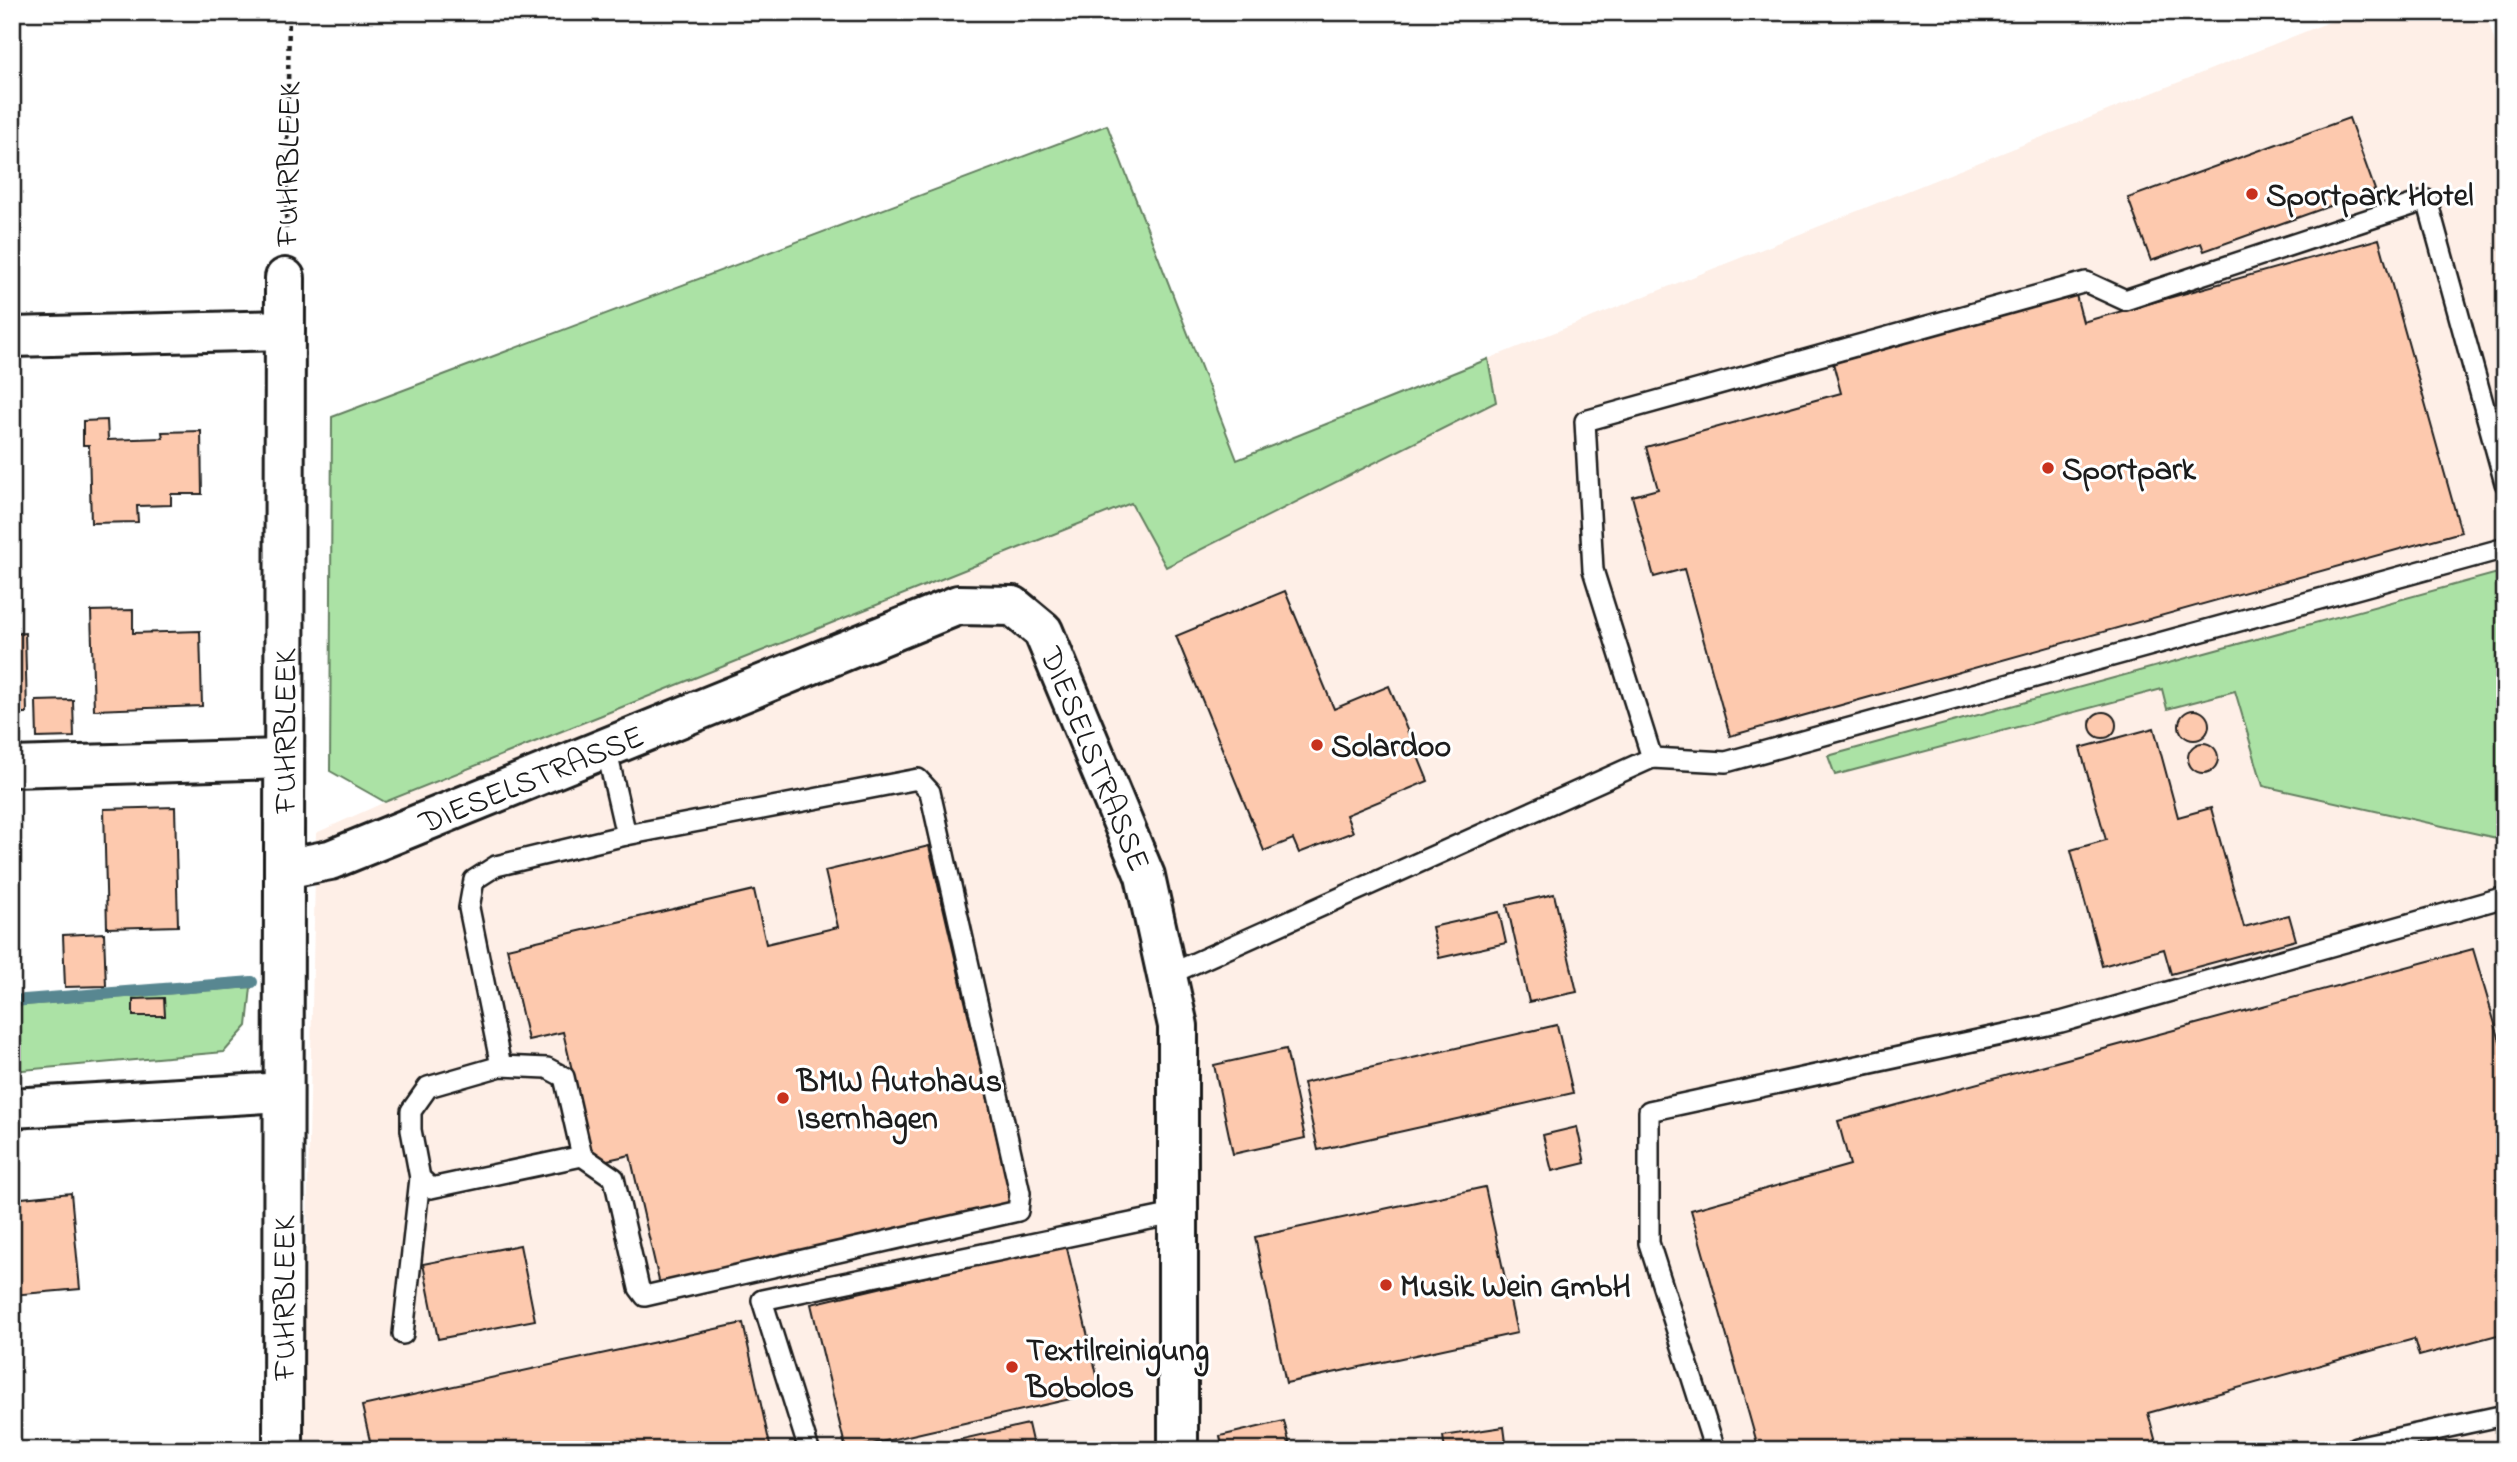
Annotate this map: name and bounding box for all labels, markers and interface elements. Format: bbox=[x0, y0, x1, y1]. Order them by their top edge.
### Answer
street label: FUHRBLEEK bbox=[266, 81, 315, 248]
place label: Sportpark Hotel bbox=[2266, 174, 2474, 221]
marker: Sportpark Hotel bbox=[2244, 186, 2260, 202]
place label: Sportpark bbox=[2062, 448, 2197, 495]
marker: Sportpark bbox=[2040, 460, 2056, 476]
street label: DIESELSTRASSE bbox=[1025, 640, 1161, 879]
street label: FUHRBLEEK bbox=[264, 648, 311, 815]
street label: DIESELSTRASSE bbox=[412, 715, 652, 849]
place label: Solardoo bbox=[1331, 725, 1451, 772]
marker: Solardoo bbox=[1309, 737, 1325, 753]
place label: BMW Autohaus Isernhagen bbox=[795, 1060, 1002, 1145]
marker: BMW Autohaus Isernhagen bbox=[775, 1090, 791, 1106]
street label: FUHRBLEEK bbox=[263, 1215, 310, 1382]
place label: Musik Wein GmbH bbox=[1400, 1265, 1631, 1312]
marker: Musik Wein GmbH bbox=[1378, 1277, 1394, 1293]
place label: Textilreinigung Bobolos bbox=[1024, 1329, 1209, 1413]
marker: Textilreinigung Bobolos bbox=[1004, 1359, 1020, 1375]

